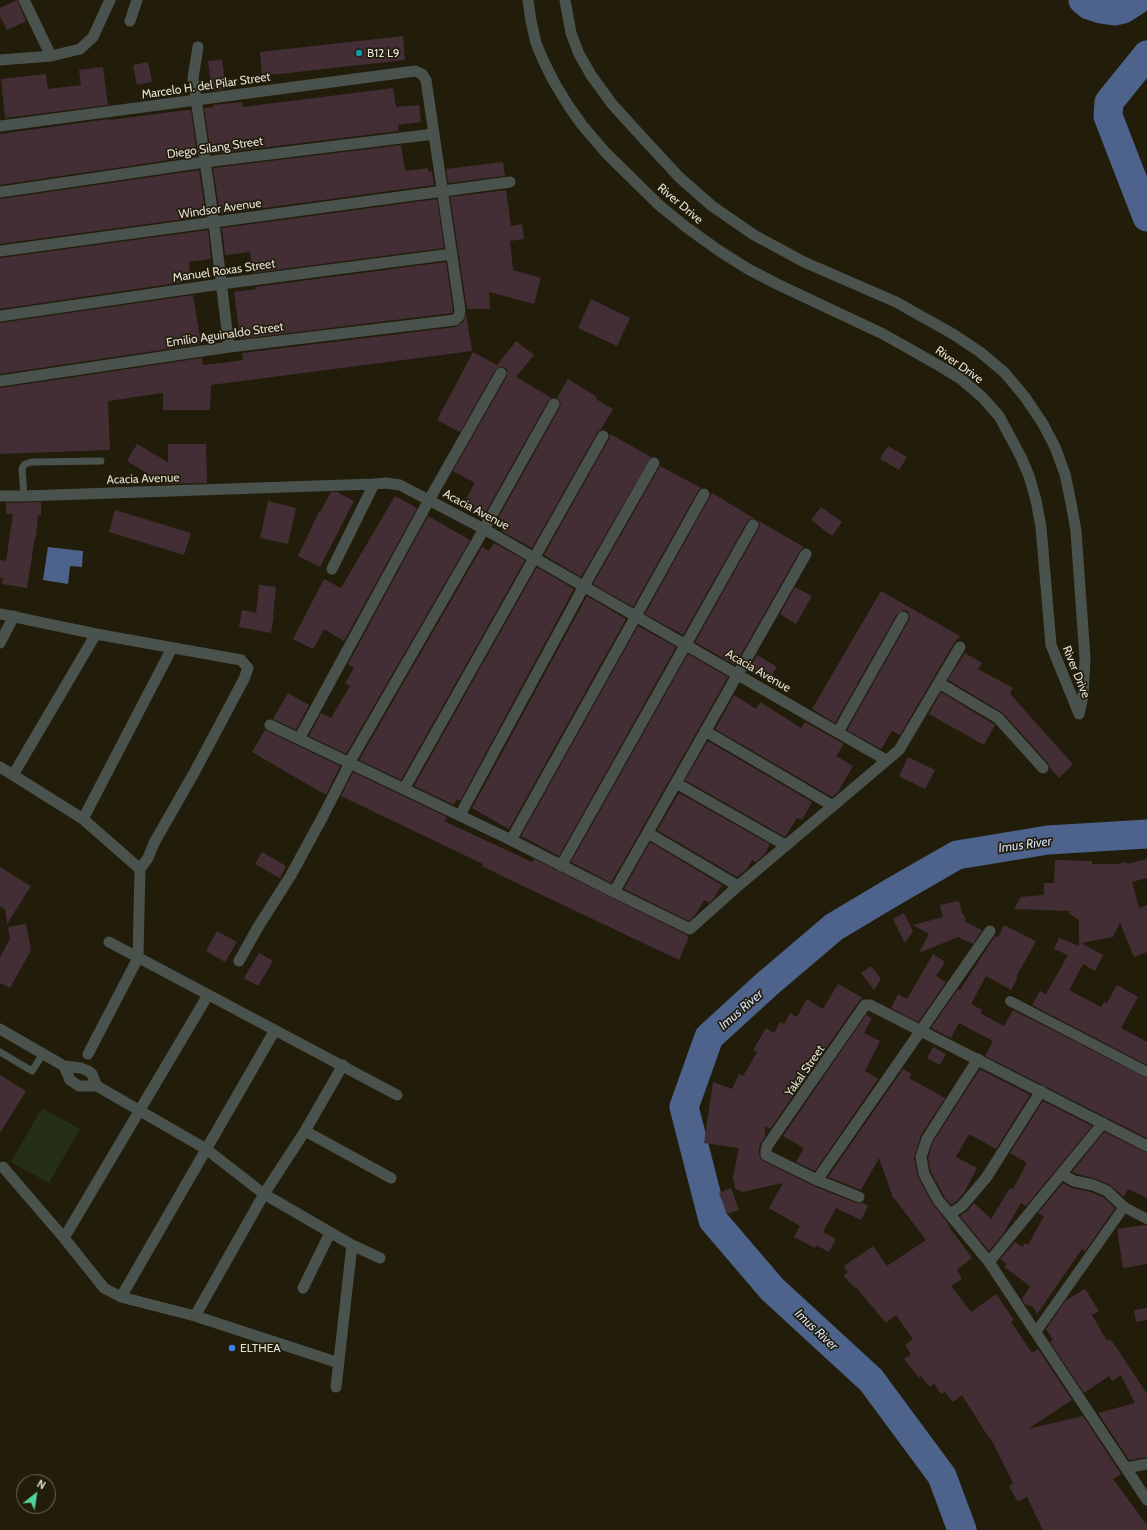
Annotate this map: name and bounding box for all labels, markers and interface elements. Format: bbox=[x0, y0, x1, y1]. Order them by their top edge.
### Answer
place label: B12 L9 bbox=[367, 46, 400, 60]
marker: B12 L9 bbox=[354, 48, 364, 58]
street label: Marcelo H. del Pilar Street bbox=[141, 70, 271, 102]
street label: Diego Silang Street bbox=[166, 134, 264, 162]
street label: River Drive bbox=[654, 181, 706, 227]
street label: Windsor Avenue bbox=[178, 196, 262, 222]
street label: Manuel Roxas Street bbox=[172, 257, 276, 285]
street label: Emilio Aguinaldo Street bbox=[165, 320, 285, 350]
street label: River Drive bbox=[932, 343, 986, 387]
street label: Acacia Avenue bbox=[106, 471, 180, 487]
street label: Acacia Avenue bbox=[440, 487, 512, 533]
street label: River Drive bbox=[1059, 644, 1093, 700]
street label: Acacia Avenue bbox=[723, 647, 793, 695]
water label: Imus River bbox=[997, 834, 1053, 856]
water label: Imus River bbox=[716, 987, 766, 1033]
street label: Yakal Street bbox=[782, 1043, 828, 1099]
water label: Imus River bbox=[791, 1306, 841, 1354]
place label: ELTHEA bbox=[240, 1341, 281, 1355]
marker: ELTHEA bbox=[227, 1343, 237, 1353]
north arrow bbox=[16, 1474, 56, 1514]
text: N bbox=[35, 1476, 48, 1492]

